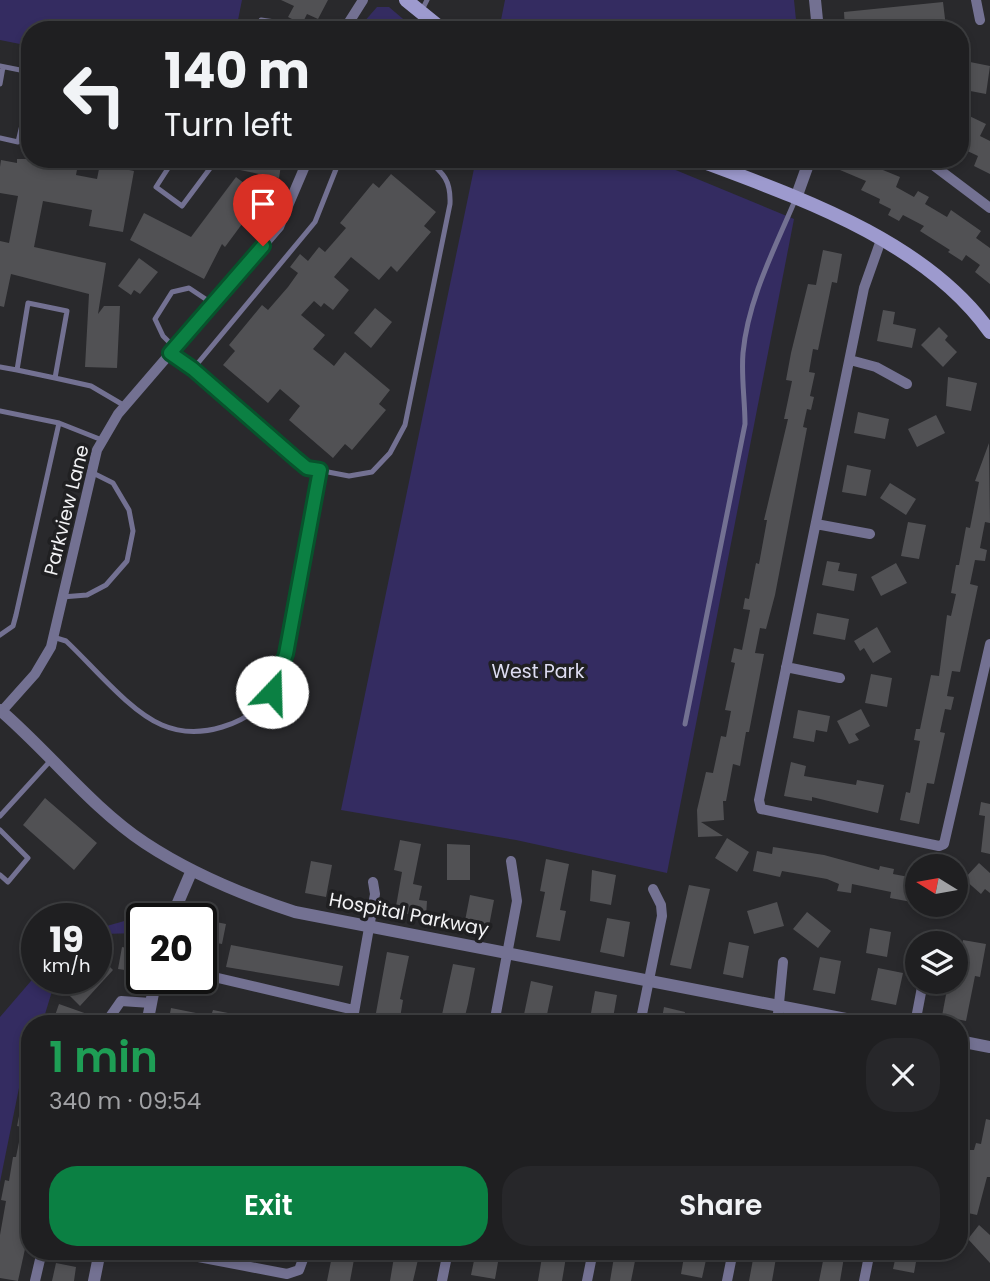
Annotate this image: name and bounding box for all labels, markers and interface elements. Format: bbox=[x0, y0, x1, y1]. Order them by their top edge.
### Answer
text: 140 m bbox=[164, 37, 310, 105]
icon: left bbox=[49, 49, 140, 140]
text: Turn left bbox=[164, 102, 293, 147]
pin bbox=[233, 174, 293, 246]
icon: arrive bbox=[244, 185, 282, 223]
street label: Parkview Lane bbox=[37, 442, 96, 578]
position arrow bbox=[235, 655, 309, 729]
park label: West Park bbox=[492, 658, 585, 685]
north arrow bbox=[905, 854, 968, 917]
map controls bbox=[905, 854, 968, 994]
street label: Hospital Parkway bbox=[327, 886, 491, 943]
speed limit sign: 20 bbox=[126, 903, 217, 994]
text: 19 bbox=[49, 915, 84, 964]
button: layers bbox=[905, 931, 968, 994]
text: km/h bbox=[43, 953, 90, 978]
text: 1 min bbox=[49, 1028, 158, 1087]
button: close bbox=[866, 1038, 940, 1112]
text: 340 m · 09:54 bbox=[49, 1085, 201, 1117]
button: Exit bbox=[49, 1166, 488, 1246]
button: Share bbox=[502, 1166, 940, 1246]

